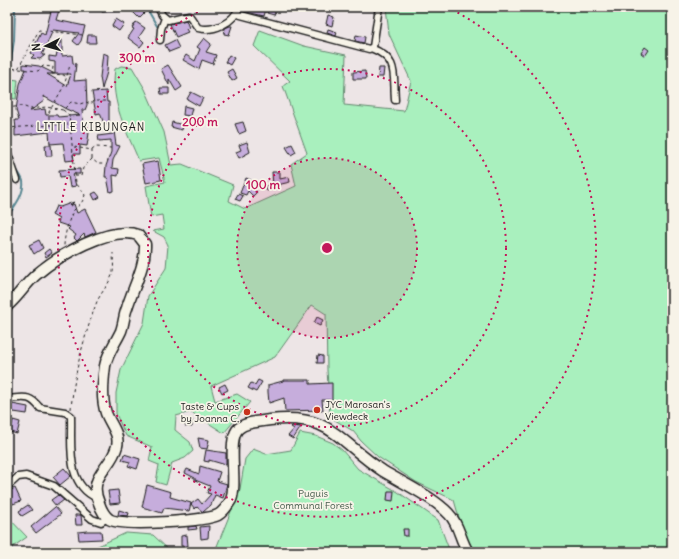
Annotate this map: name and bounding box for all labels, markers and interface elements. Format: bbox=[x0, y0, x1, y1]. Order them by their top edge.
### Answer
north arrow bbox=[26, 26, 66, 66]
text: N bbox=[29, 43, 43, 52]
text: 300 m bbox=[119, 50, 155, 65]
text: 200 m bbox=[182, 114, 218, 129]
district label: LITTLE KIBUNGAN bbox=[37, 120, 145, 134]
text: 100 m bbox=[246, 177, 280, 192]
centre of rings bbox=[320, 241, 334, 255]
place label: JYC Marosan's Viewdeck bbox=[325, 398, 391, 423]
place label: Taste & Cups by Joanna C. bbox=[181, 400, 239, 425]
marker: JYC Marosan's Viewdeck bbox=[312, 405, 322, 415]
marker: Taste & Cups by Joanna C. bbox=[242, 407, 252, 417]
park label: Puguis Communal Forest bbox=[273, 487, 353, 512]

